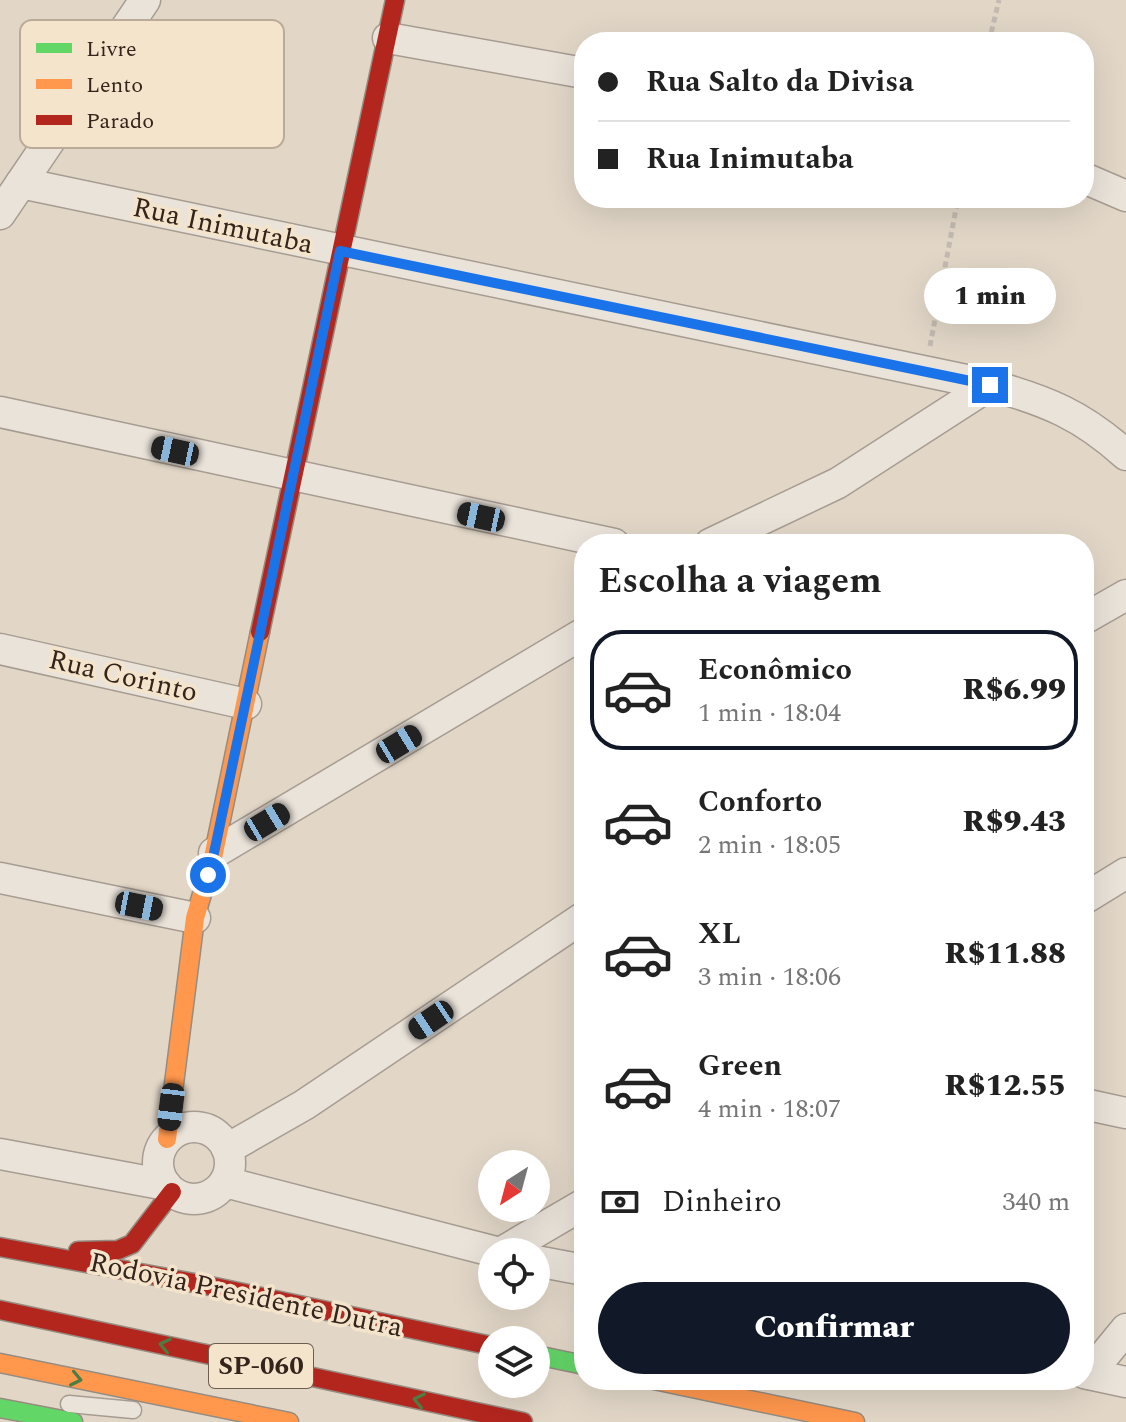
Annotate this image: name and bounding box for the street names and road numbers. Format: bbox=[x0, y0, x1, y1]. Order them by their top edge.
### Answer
street label: Rua Inimutaba bbox=[129, 186, 318, 266]
street label: Rua Corinto bbox=[44, 638, 202, 714]
street label: Rodovia Presidente Dutra bbox=[85, 1241, 407, 1349]
road number: SP-060 bbox=[209, 1344, 313, 1388]

